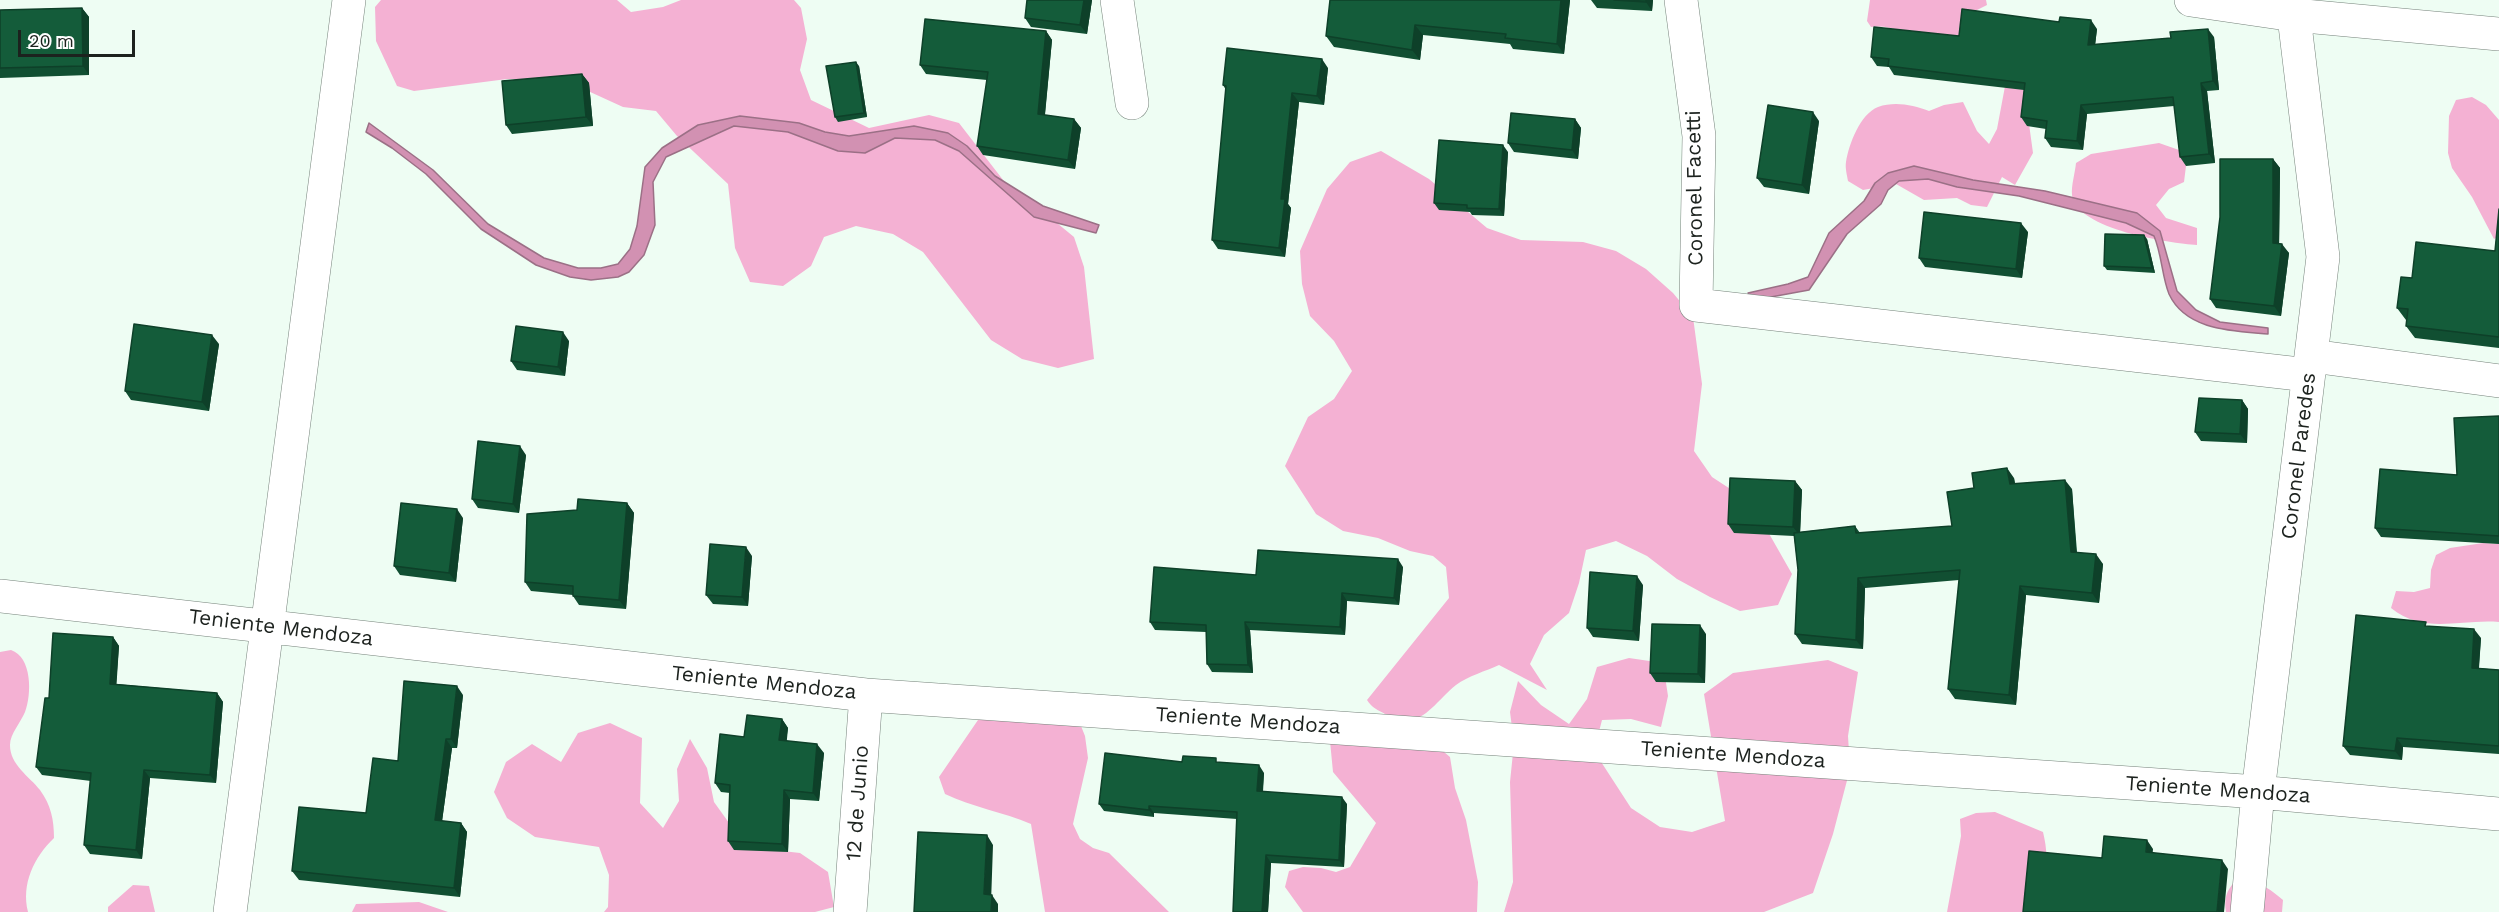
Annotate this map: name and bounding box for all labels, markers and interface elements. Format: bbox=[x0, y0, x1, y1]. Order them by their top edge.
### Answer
scale bar bbox=[21, 18, 138, 56]
text: 20 m bbox=[29, 30, 74, 51]
street label: Coronel Facetti bbox=[1681, 110, 1709, 266]
street label: Coronel Paredes bbox=[2276, 371, 2322, 541]
street label: Teniente Mendoza bbox=[187, 604, 375, 652]
street label: Teniente Mendoza bbox=[670, 661, 858, 705]
street label: Teniente Mendoza bbox=[1154, 702, 1342, 740]
street label: Teniente Mendoza bbox=[1639, 736, 1827, 774]
street label: 12 de Junio bbox=[841, 744, 875, 862]
street label: Teniente Mendoza bbox=[2124, 771, 2312, 809]

